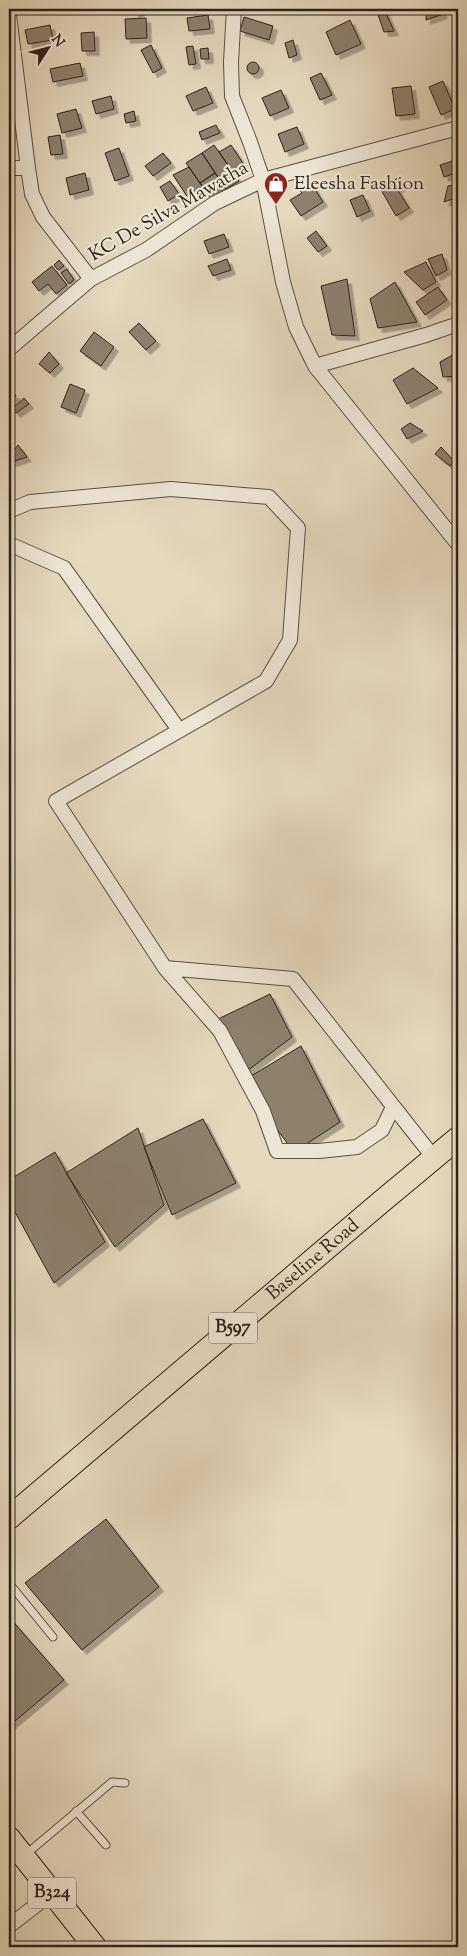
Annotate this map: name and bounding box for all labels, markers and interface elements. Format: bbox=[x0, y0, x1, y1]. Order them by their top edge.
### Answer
north arrow bbox=[22, 22, 72, 72]
text: N bbox=[46, 31, 68, 52]
street label: KC De Silva Mawatha bbox=[84, 155, 254, 269]
shop icon: Eleesha Fashion bbox=[263, 171, 289, 205]
place label: Eleesha Fashion bbox=[294, 171, 424, 198]
street label: Baseline Road bbox=[261, 1212, 366, 1307]
road number: B597 bbox=[209, 1312, 257, 1344]
road number: B324 bbox=[28, 1878, 76, 1909]

